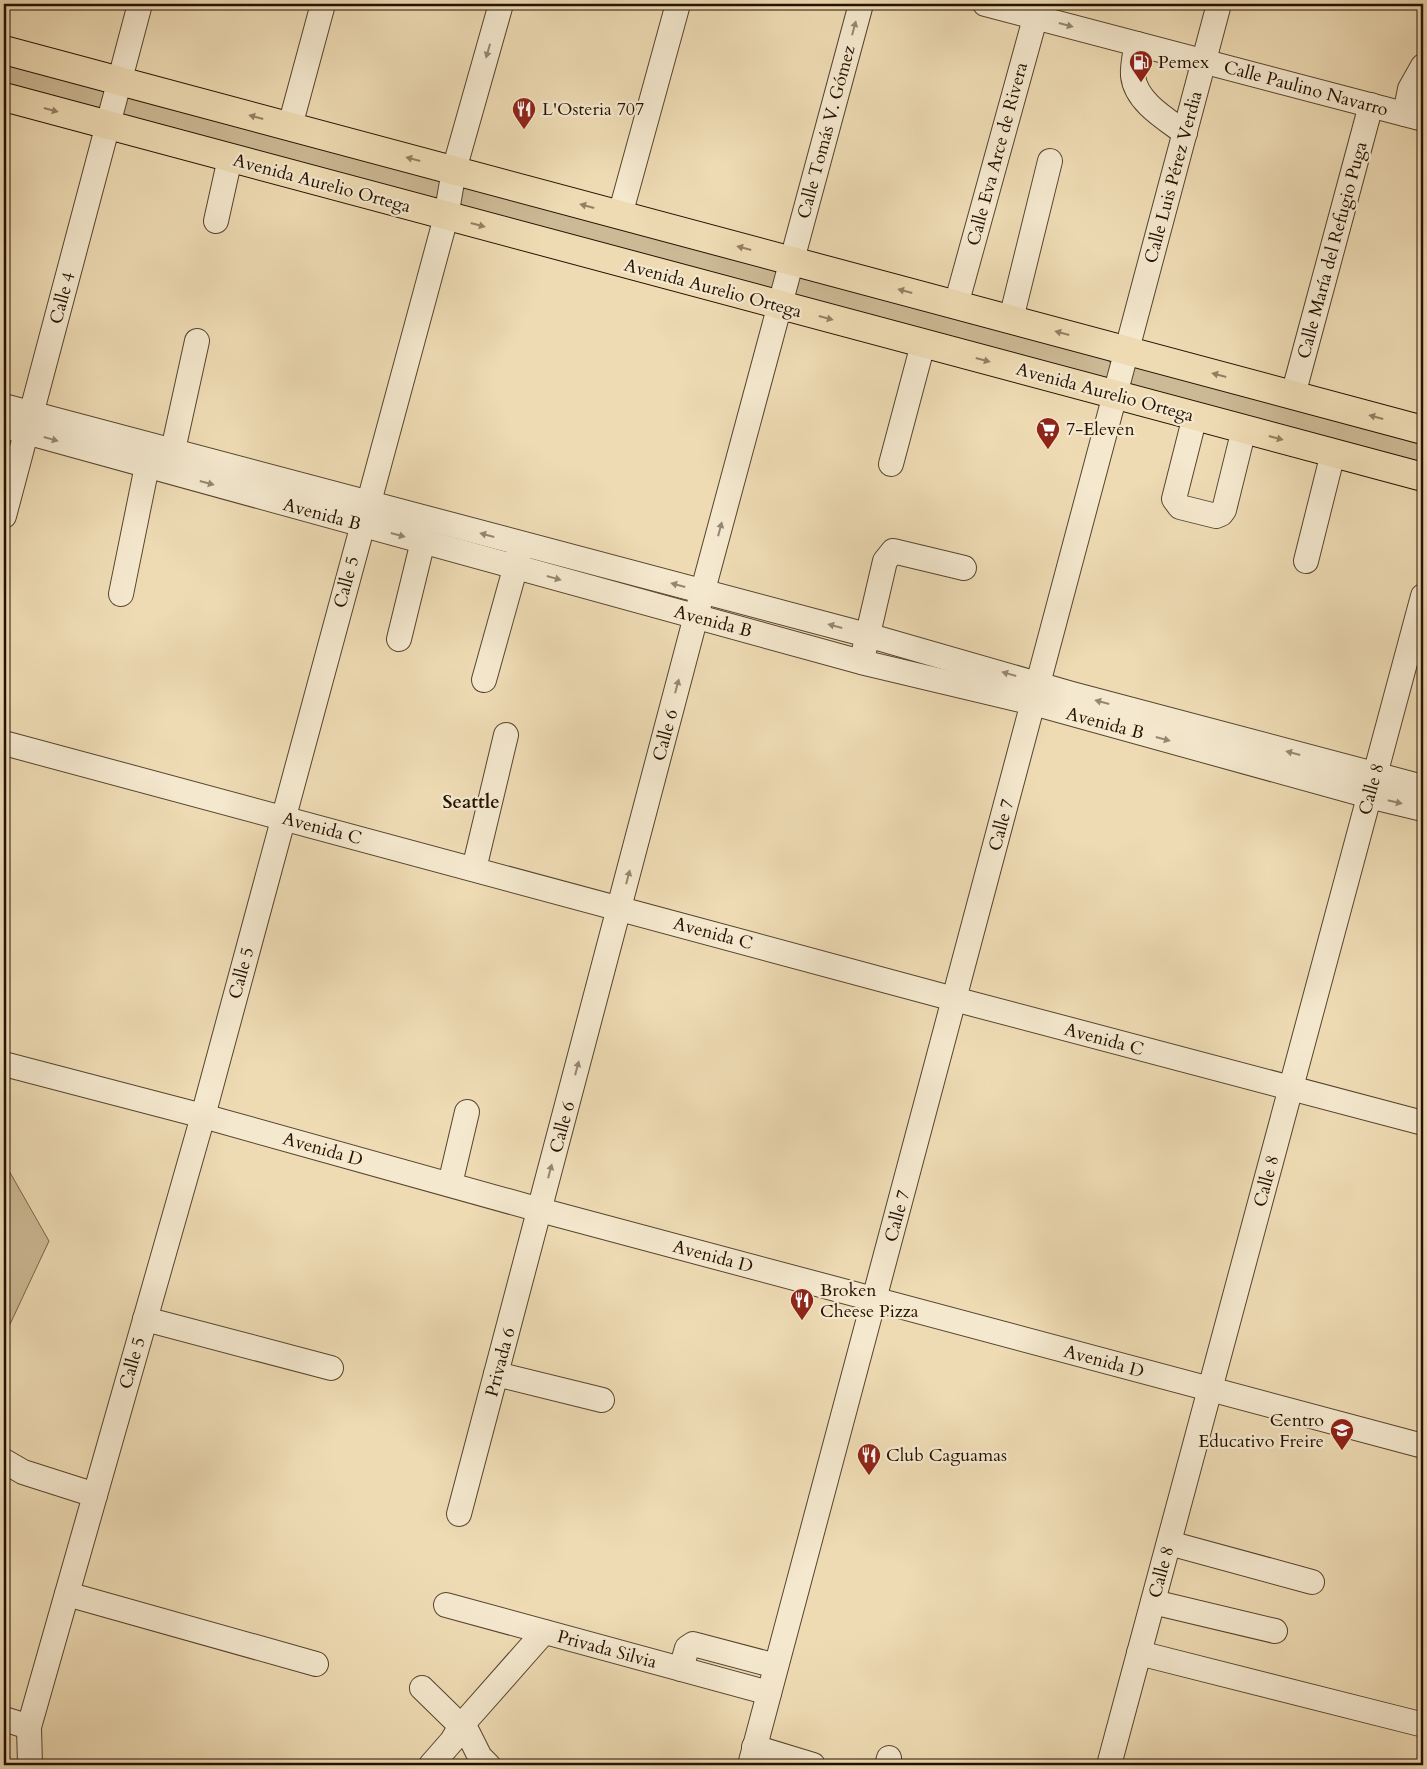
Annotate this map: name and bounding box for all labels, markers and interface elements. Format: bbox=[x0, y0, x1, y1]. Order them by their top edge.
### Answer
one-way arrow bbox=[850, 20, 858, 35]
one-way arrow bbox=[1059, 21, 1074, 29]
one-way arrow bbox=[483, 43, 491, 58]
street label: Calle Tomás V. Gómez bbox=[791, 43, 862, 222]
fuel station icon: Pemex bbox=[1128, 49, 1154, 83]
place label: Pemex bbox=[1158, 50, 1209, 75]
street label: Calle Paulino Navarro bbox=[1221, 54, 1391, 123]
street label: Calle Eva Arce de Rivera bbox=[961, 59, 1034, 249]
street label: Calle Luis Pérez Verdia bbox=[1138, 88, 1209, 266]
restaurant icon: L'Osteria 707 bbox=[511, 96, 537, 130]
place label: L'Osteria 707 bbox=[542, 97, 644, 122]
one-way arrow bbox=[43, 106, 58, 114]
one-way arrow bbox=[249, 113, 264, 121]
street label: Calle María del Refugio Puga bbox=[1291, 139, 1374, 362]
street label: Avenida Aurelio Ortega bbox=[230, 148, 414, 219]
one-way arrow bbox=[406, 155, 421, 163]
one-way arrow bbox=[580, 202, 595, 210]
one-way arrow bbox=[471, 222, 486, 230]
one-way arrow bbox=[737, 244, 752, 252]
street label: Avenida Aurelio Ortega bbox=[621, 253, 805, 324]
street label: Calle 4 bbox=[44, 269, 81, 327]
one-way arrow bbox=[898, 287, 913, 295]
one-way arrow bbox=[819, 314, 834, 322]
one-way arrow bbox=[1055, 329, 1070, 337]
one-way arrow bbox=[976, 356, 991, 364]
street label: Avenida Aurelio Ortega bbox=[1013, 357, 1197, 428]
one-way arrow bbox=[1212, 371, 1227, 379]
one-way arrow bbox=[1369, 413, 1384, 421]
supermarket icon: 7-Eleven bbox=[1035, 416, 1061, 450]
place label: 7-Eleven bbox=[1066, 417, 1135, 442]
one-way arrow bbox=[1268, 434, 1283, 442]
one-way arrow bbox=[43, 435, 58, 443]
one-way arrow bbox=[200, 479, 215, 487]
street label: Avenida B bbox=[280, 492, 364, 537]
one-way arrow bbox=[716, 522, 724, 537]
one-way arrow bbox=[480, 530, 495, 538]
one-way arrow bbox=[390, 531, 405, 539]
street label: Calle 5 bbox=[328, 553, 365, 611]
one-way arrow bbox=[547, 574, 562, 582]
one-way arrow bbox=[671, 581, 686, 589]
street label: Avenida B bbox=[671, 599, 755, 644]
one-way arrow bbox=[828, 622, 843, 630]
one-way arrow bbox=[1001, 670, 1016, 678]
one-way arrow bbox=[674, 679, 682, 694]
one-way arrow bbox=[1094, 697, 1109, 705]
street label: Avenida B bbox=[1063, 701, 1147, 746]
street label: Calle 6 bbox=[647, 706, 684, 764]
one-way arrow bbox=[1156, 735, 1171, 743]
one-way arrow bbox=[1285, 749, 1300, 757]
street label: Calle 8 bbox=[1353, 760, 1390, 818]
district label: Seattle bbox=[442, 789, 500, 815]
street label: Calle 7 bbox=[983, 796, 1020, 854]
one-way arrow bbox=[1387, 798, 1402, 806]
street label: Avenida C bbox=[279, 806, 365, 851]
one-way arrow bbox=[624, 870, 632, 885]
street label: Avenida C bbox=[670, 911, 756, 956]
street label: Calle 5 bbox=[223, 944, 260, 1002]
street label: Avenida C bbox=[1061, 1017, 1147, 1062]
one-way arrow bbox=[574, 1061, 582, 1076]
street label: Calle 6 bbox=[544, 1098, 581, 1156]
street label: Avenida D bbox=[280, 1126, 366, 1173]
street label: Calle 8 bbox=[1248, 1152, 1285, 1210]
one-way arrow bbox=[547, 1163, 555, 1178]
street label: Calle 7 bbox=[879, 1187, 916, 1245]
street label: Avenida D bbox=[670, 1234, 756, 1279]
place label: Broken Cheese Pizza bbox=[820, 1278, 919, 1324]
restaurant icon: Broken Cheese Pizza bbox=[789, 1287, 815, 1321]
street label: Privada 6 bbox=[479, 1325, 522, 1399]
street label: Calle 5 bbox=[113, 1334, 152, 1392]
street label: Avenida D bbox=[1061, 1339, 1147, 1384]
place label: Centro Educativo Freire bbox=[1198, 1408, 1324, 1454]
school or university icon: Centro Educativo Freire bbox=[1329, 1417, 1355, 1451]
restaurant icon: Club Caguamas bbox=[856, 1442, 882, 1476]
place label: Club Caguamas bbox=[886, 1443, 1007, 1468]
street label: Calle 8 bbox=[1143, 1543, 1180, 1601]
street label: Privada Silvia bbox=[554, 1624, 660, 1675]

